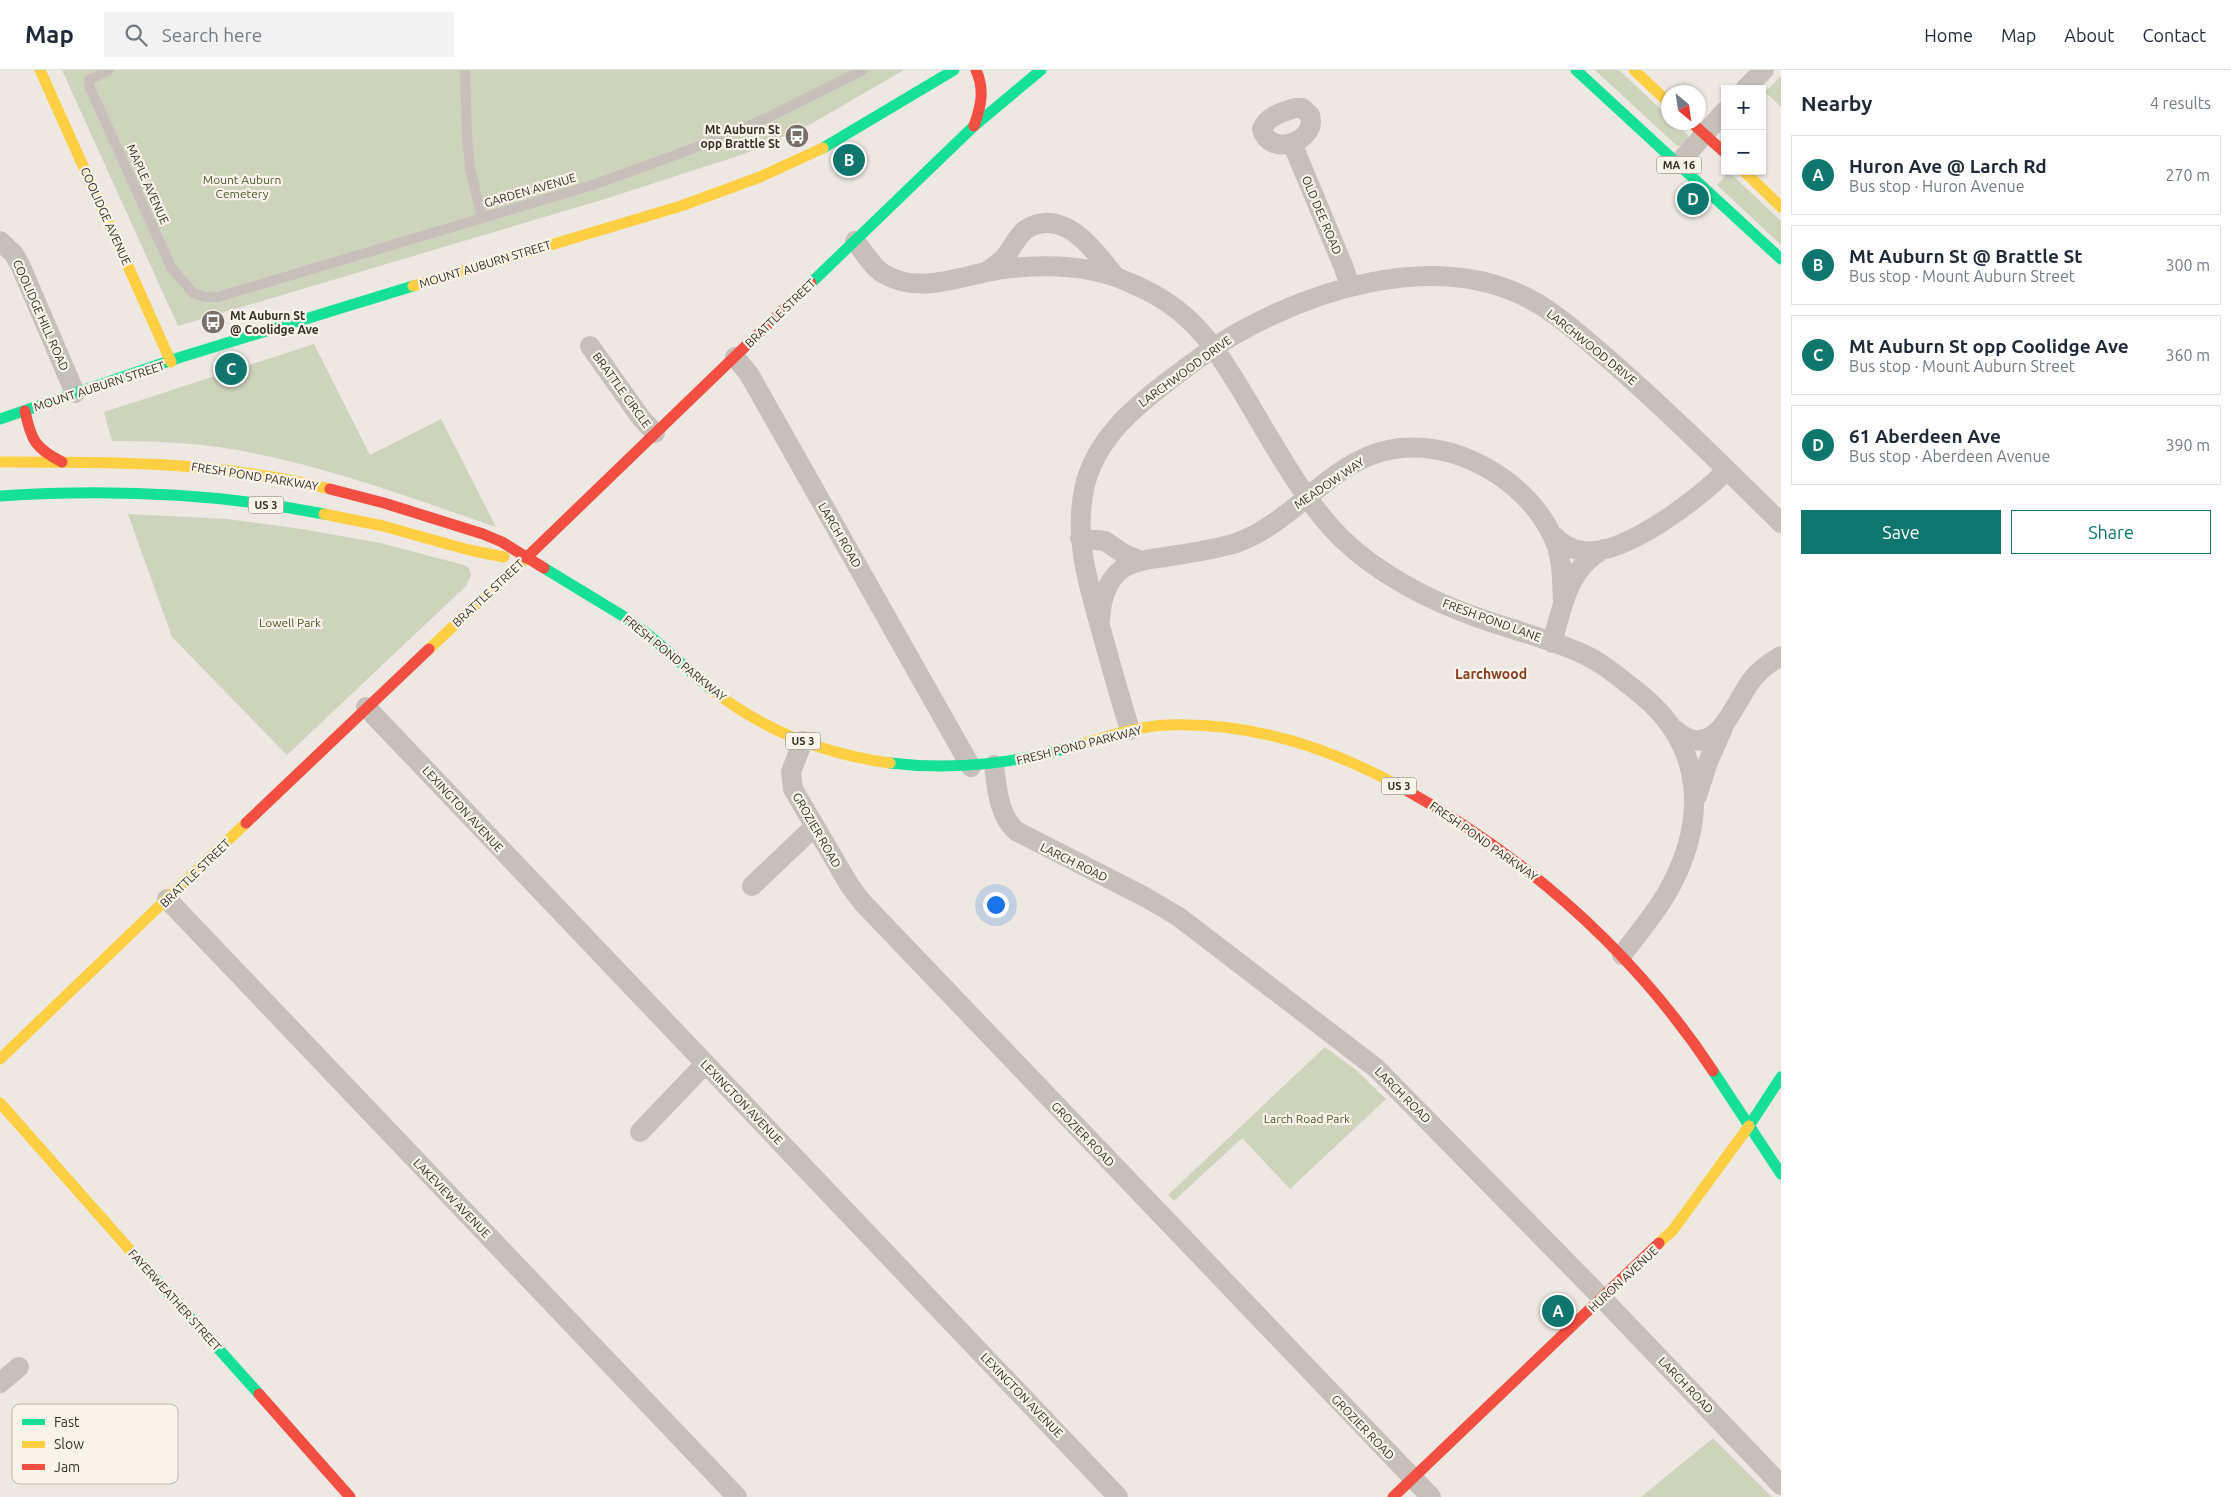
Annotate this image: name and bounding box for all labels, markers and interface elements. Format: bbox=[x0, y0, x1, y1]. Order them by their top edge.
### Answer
search box bbox=[104, 12, 454, 57]
text: Map bbox=[25, 21, 74, 48]
icon: search bbox=[122, 21, 150, 49]
text: Search here bbox=[162, 24, 262, 46]
text: Home bbox=[1924, 25, 1973, 45]
text: Map bbox=[2001, 25, 2036, 45]
text: About bbox=[2064, 25, 2114, 45]
text: Contact bbox=[2142, 25, 2206, 45]
north arrow bbox=[1661, 85, 1706, 130]
map controls bbox=[1721, 85, 1766, 175]
button: + bbox=[1721, 85, 1766, 130]
text: Nearby bbox=[1801, 91, 1872, 115]
text: 4 results bbox=[2150, 94, 2211, 112]
place label: Mt Auburn St opp Brattle St bbox=[701, 123, 780, 150]
bus stop icon: Mt Auburn St opp Brattle St bbox=[784, 123, 810, 149]
button: − bbox=[1721, 130, 1766, 175]
pin: B bbox=[833, 141, 865, 179]
street label: MAPLE AVENUE bbox=[125, 142, 172, 226]
text: Huron Ave @ Larch Rd bbox=[1849, 155, 2047, 177]
road number: MA 16 bbox=[1656, 156, 1702, 174]
street label: COOLIDGE AVENUE bbox=[79, 165, 134, 267]
text: A bbox=[1812, 166, 1824, 184]
text: 270 m bbox=[2165, 166, 2210, 184]
street label: GARDEN AVENUE bbox=[483, 171, 578, 209]
park label: Mount Auburn Cemetery bbox=[203, 173, 281, 200]
street label: OLD DEE ROAD bbox=[1300, 174, 1344, 256]
text: Bus stop · Huron Avenue bbox=[1849, 177, 2025, 195]
pin: D bbox=[1677, 180, 1709, 218]
street label: MOUNT AUBURN STREET bbox=[418, 238, 553, 290]
text: Mt Auburn St @ Brattle St bbox=[1849, 245, 2083, 267]
text: B bbox=[1813, 256, 1823, 274]
text: 300 m bbox=[2165, 256, 2210, 274]
street label: COOLIDGE HILL ROAD bbox=[11, 257, 71, 373]
text: Bus stop · Mount Auburn Street bbox=[1849, 267, 2075, 285]
street label: BRATTLE STREET bbox=[742, 276, 818, 350]
street label: LARCHWOOD DRIVE bbox=[1545, 307, 1640, 387]
bus stop icon: Mt Auburn St @ Coolidge Ave bbox=[200, 309, 226, 335]
place label: Mt Auburn St @ Coolidge Ave bbox=[230, 309, 319, 336]
street label: LARCHWOOD DRIVE bbox=[1136, 333, 1234, 409]
text: Mt Auburn St opp Coolidge Ave bbox=[1849, 335, 2129, 357]
text: C bbox=[1813, 346, 1823, 364]
text: 360 m bbox=[2165, 346, 2210, 364]
pin: C bbox=[215, 350, 247, 388]
street label: BRATTLE CIRCLE bbox=[590, 350, 654, 430]
text: Bus stop · Mount Auburn Street bbox=[1849, 357, 2075, 375]
street label: MOUNT AUBURN STREET bbox=[32, 359, 167, 413]
text: 61 Aberdeen Ave bbox=[1849, 425, 2001, 447]
text: D bbox=[1812, 436, 1824, 454]
text: 390 m bbox=[2165, 436, 2210, 454]
text: Bus stop · Aberdeen Avenue bbox=[1849, 447, 2050, 465]
street label: MEADOW WAY bbox=[1292, 455, 1366, 511]
street label: FRESH POND PARKWAY bbox=[191, 460, 319, 492]
road number: US 3 bbox=[248, 496, 284, 514]
street label: LARCH ROAD bbox=[816, 500, 864, 570]
button: Save bbox=[1801, 510, 2001, 554]
button: Share bbox=[2011, 510, 2211, 554]
street label: BRATTLE STREET bbox=[450, 557, 526, 629]
street label: FRESH POND LANE bbox=[1441, 596, 1543, 644]
street label: FRESH POND PARKWAY bbox=[621, 613, 729, 704]
park label: Lowell Park bbox=[259, 616, 321, 629]
district label: Larchwood bbox=[1455, 666, 1527, 682]
street label: FRESH POND PARKWAY bbox=[1015, 723, 1143, 767]
road number: US 3 bbox=[786, 732, 820, 749]
street label: LEXINGTON AVENUE bbox=[420, 764, 506, 855]
road number: US 3 bbox=[1382, 778, 1416, 794]
street label: GROZIER ROAD bbox=[790, 790, 844, 870]
street label: FRESH POND PARKWAY bbox=[1428, 799, 1540, 883]
street label: BRATTLE STREET bbox=[157, 836, 233, 910]
street label: LARCH ROAD bbox=[1038, 840, 1110, 884]
your location bbox=[983, 892, 1009, 918]
street label: LEXINGTON AVENUE bbox=[698, 1057, 786, 1147]
street label: LARCH ROAD bbox=[1373, 1065, 1433, 1125]
street label: GROZIER ROAD bbox=[1049, 1099, 1117, 1169]
park label: Larch Road Park bbox=[1264, 1112, 1350, 1125]
street label: LAKEVIEW AVENUE bbox=[411, 1156, 493, 1240]
street label: HURON AVENUE bbox=[1586, 1243, 1660, 1314]
street label: FAYERWEATHER STREET bbox=[126, 1247, 224, 1354]
pin: A bbox=[1542, 1292, 1574, 1330]
street label: LEXINGTON AVENUE bbox=[978, 1350, 1066, 1440]
street label: LARCH ROAD bbox=[1656, 1354, 1716, 1416]
street label: GROZIER ROAD bbox=[1329, 1392, 1397, 1462]
legend bbox=[12, 1404, 178, 1484]
text: Fast bbox=[54, 1414, 80, 1430]
text: Slow bbox=[54, 1436, 84, 1452]
text: Jam bbox=[54, 1459, 80, 1475]

